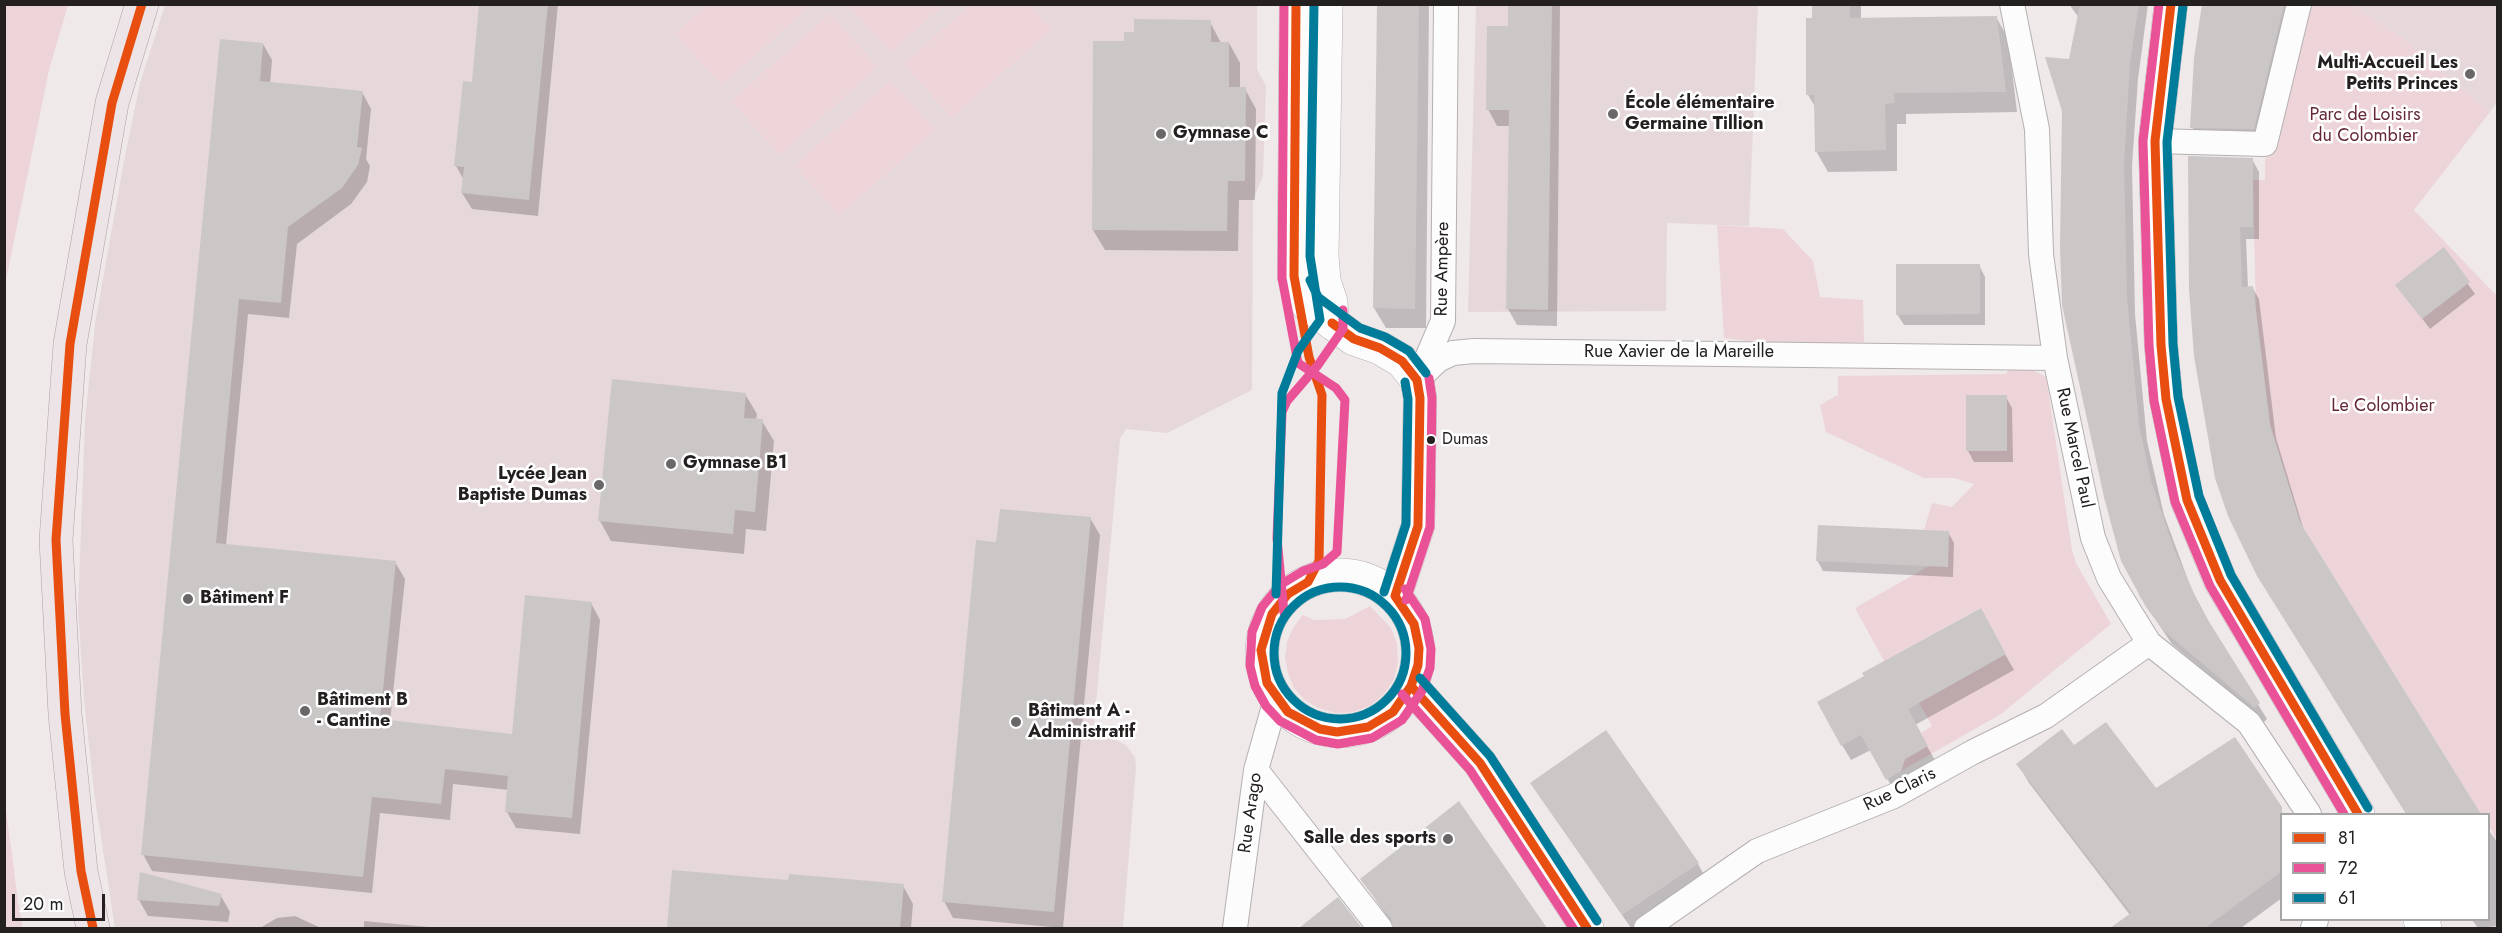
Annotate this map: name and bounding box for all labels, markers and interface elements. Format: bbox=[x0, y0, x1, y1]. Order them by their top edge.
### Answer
place label: Multi-Accueil Les Petits Princes bbox=[2317, 53, 2458, 96]
marker: Multi-Accueil Les Petits Princes bbox=[2463, 67, 2477, 81]
place label: École élémentaire Germaine Tillion bbox=[1625, 93, 1775, 136]
park label: Parc de Loisirs du Colombier bbox=[2310, 105, 2420, 148]
marker: École élémentaire Germaine Tillion bbox=[1606, 107, 1620, 121]
place label: Gymnase C bbox=[1173, 123, 1269, 145]
marker: Gymnase C bbox=[1154, 127, 1168, 141]
street label: Rue Ampère bbox=[1431, 221, 1455, 317]
street label: Rue Xavier de la Mareille bbox=[1584, 342, 1774, 364]
street label: Rue Marcel Paul bbox=[2051, 386, 2097, 510]
park label: Le Colombier bbox=[2331, 396, 2435, 418]
place label: Dumas bbox=[1442, 430, 1488, 450]
marker: Dumas bbox=[1425, 434, 1437, 446]
place label: Gymnase B1 bbox=[683, 453, 787, 475]
marker: Gymnase B1 bbox=[664, 457, 678, 471]
place label: Lycée Jean Baptiste Dumas bbox=[458, 464, 587, 506]
marker: Lycée Jean Baptiste Dumas bbox=[592, 478, 606, 492]
place label: Bâtiment F bbox=[200, 588, 289, 610]
marker: Bâtiment F bbox=[181, 592, 195, 606]
place label: Bâtiment B - Cantine bbox=[317, 690, 408, 732]
place label: Bâtiment A - Administratif bbox=[1028, 701, 1135, 744]
marker: Bâtiment B - Cantine bbox=[298, 704, 312, 718]
marker: Bâtiment A - Administratif bbox=[1009, 715, 1023, 729]
street label: Rue Claris bbox=[1860, 763, 1940, 817]
street label: Rue Arago bbox=[1235, 771, 1267, 855]
legend bbox=[2280, 813, 2490, 921]
text: 81 bbox=[2338, 825, 2356, 851]
place label: Salle des sports bbox=[1303, 828, 1436, 850]
marker: Salle des sports bbox=[1441, 832, 1455, 846]
text: 72 bbox=[2338, 855, 2358, 881]
scale bar bbox=[15, 882, 108, 920]
text: 61 bbox=[2338, 885, 2356, 911]
text: 20 m bbox=[23, 891, 63, 917]

